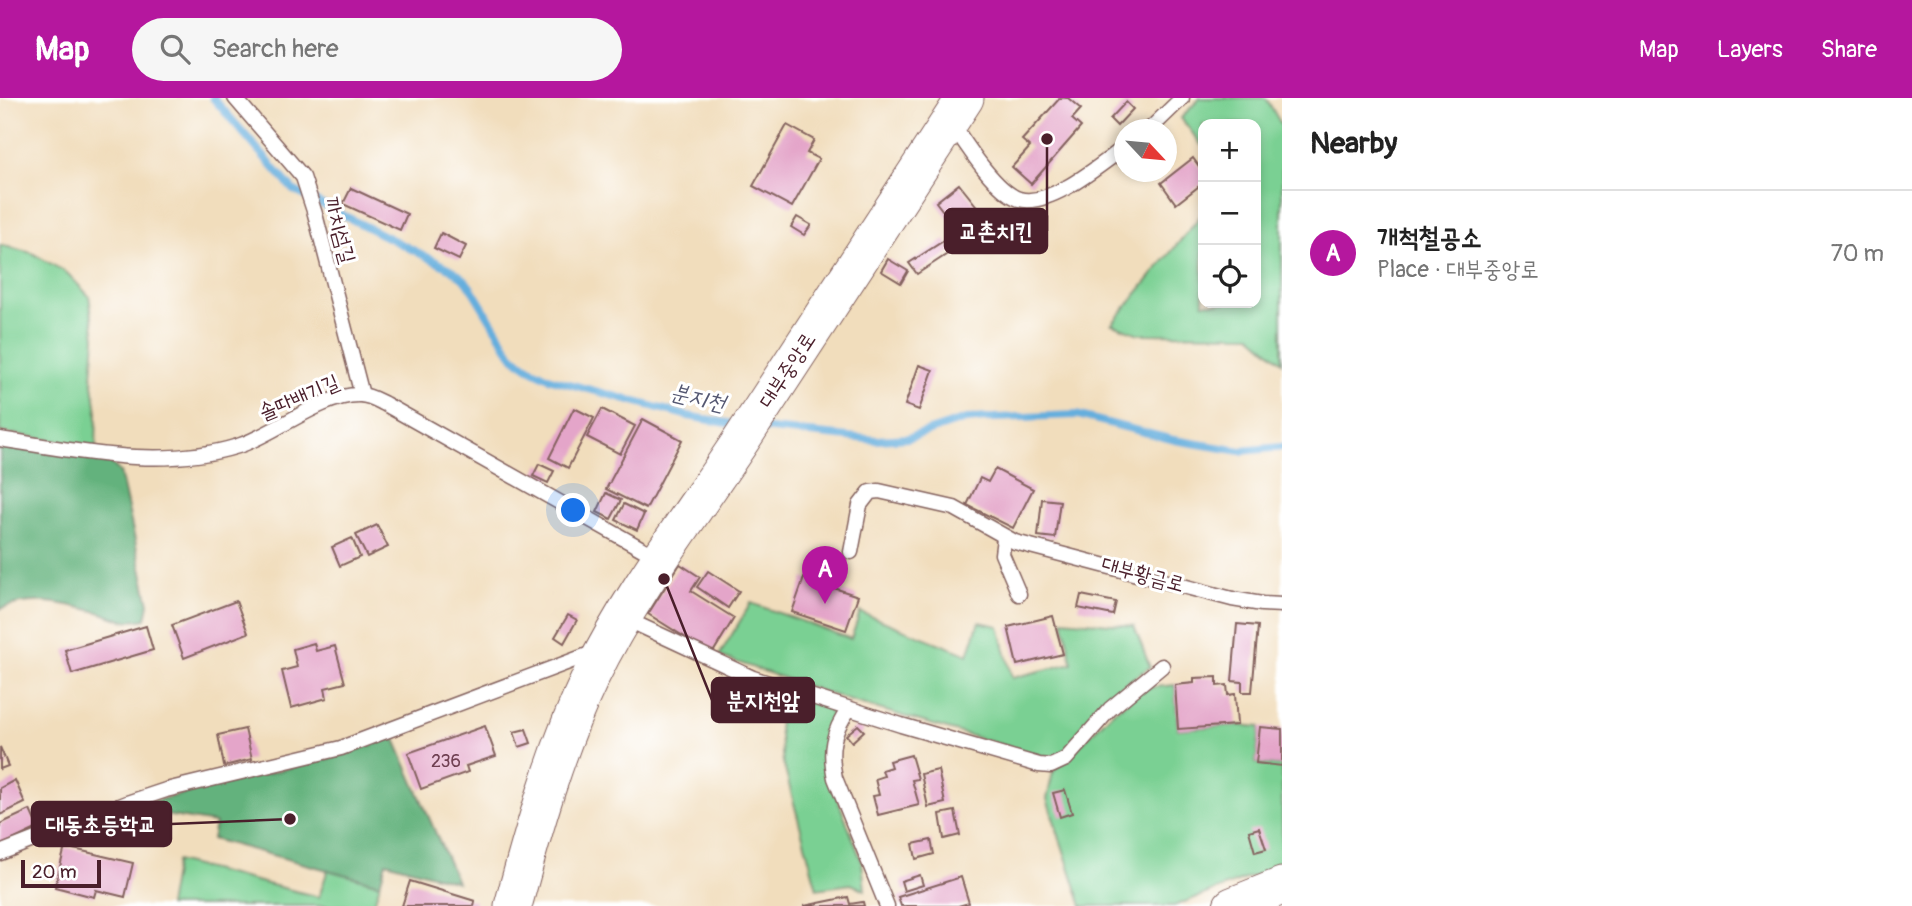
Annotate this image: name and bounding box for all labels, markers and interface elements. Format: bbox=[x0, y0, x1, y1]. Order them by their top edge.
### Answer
search box bbox=[132, 18, 622, 81]
text: Map bbox=[35, 29, 90, 70]
icon: search bbox=[156, 30, 194, 68]
text: Search here bbox=[212, 33, 339, 65]
text: Map bbox=[1639, 35, 1679, 64]
text: Layers bbox=[1717, 35, 1783, 64]
text: Share bbox=[1821, 35, 1877, 64]
north arrow bbox=[1114, 119, 1177, 182]
map controls bbox=[1198, 119, 1261, 308]
button: + bbox=[1198, 119, 1261, 182]
text: Nearby bbox=[1310, 125, 1397, 162]
button: − bbox=[1198, 182, 1261, 245]
street label: 까치섬길 bbox=[318, 194, 361, 266]
callout: 교촌치킨 bbox=[945, 209, 1047, 253]
text: 교촌치킨 bbox=[959, 217, 1033, 246]
text: 개척철공소 bbox=[1377, 222, 1482, 254]
text: A bbox=[1326, 239, 1340, 268]
text: 70 m bbox=[1831, 239, 1884, 268]
button: locate bbox=[1198, 245, 1261, 308]
text: Place · 대부중앙로 bbox=[1377, 255, 1539, 284]
street label: 대부중앙로 bbox=[753, 327, 822, 413]
street label: 솔따배기길 bbox=[255, 368, 343, 426]
water label: 분지천 bbox=[668, 377, 731, 418]
your location bbox=[556, 493, 590, 527]
pin: A bbox=[802, 546, 848, 604]
street label: 대부황금로 bbox=[1099, 551, 1187, 598]
callout: 분지천앞 bbox=[712, 678, 814, 722]
text: 분지천앞 bbox=[726, 686, 801, 715]
house number: 236 bbox=[431, 750, 461, 773]
callout: 대동초등학교 bbox=[32, 802, 171, 846]
text: 대동초등학교 bbox=[45, 810, 157, 839]
scale bar bbox=[21, 857, 102, 889]
text: 20 m bbox=[32, 860, 77, 884]

